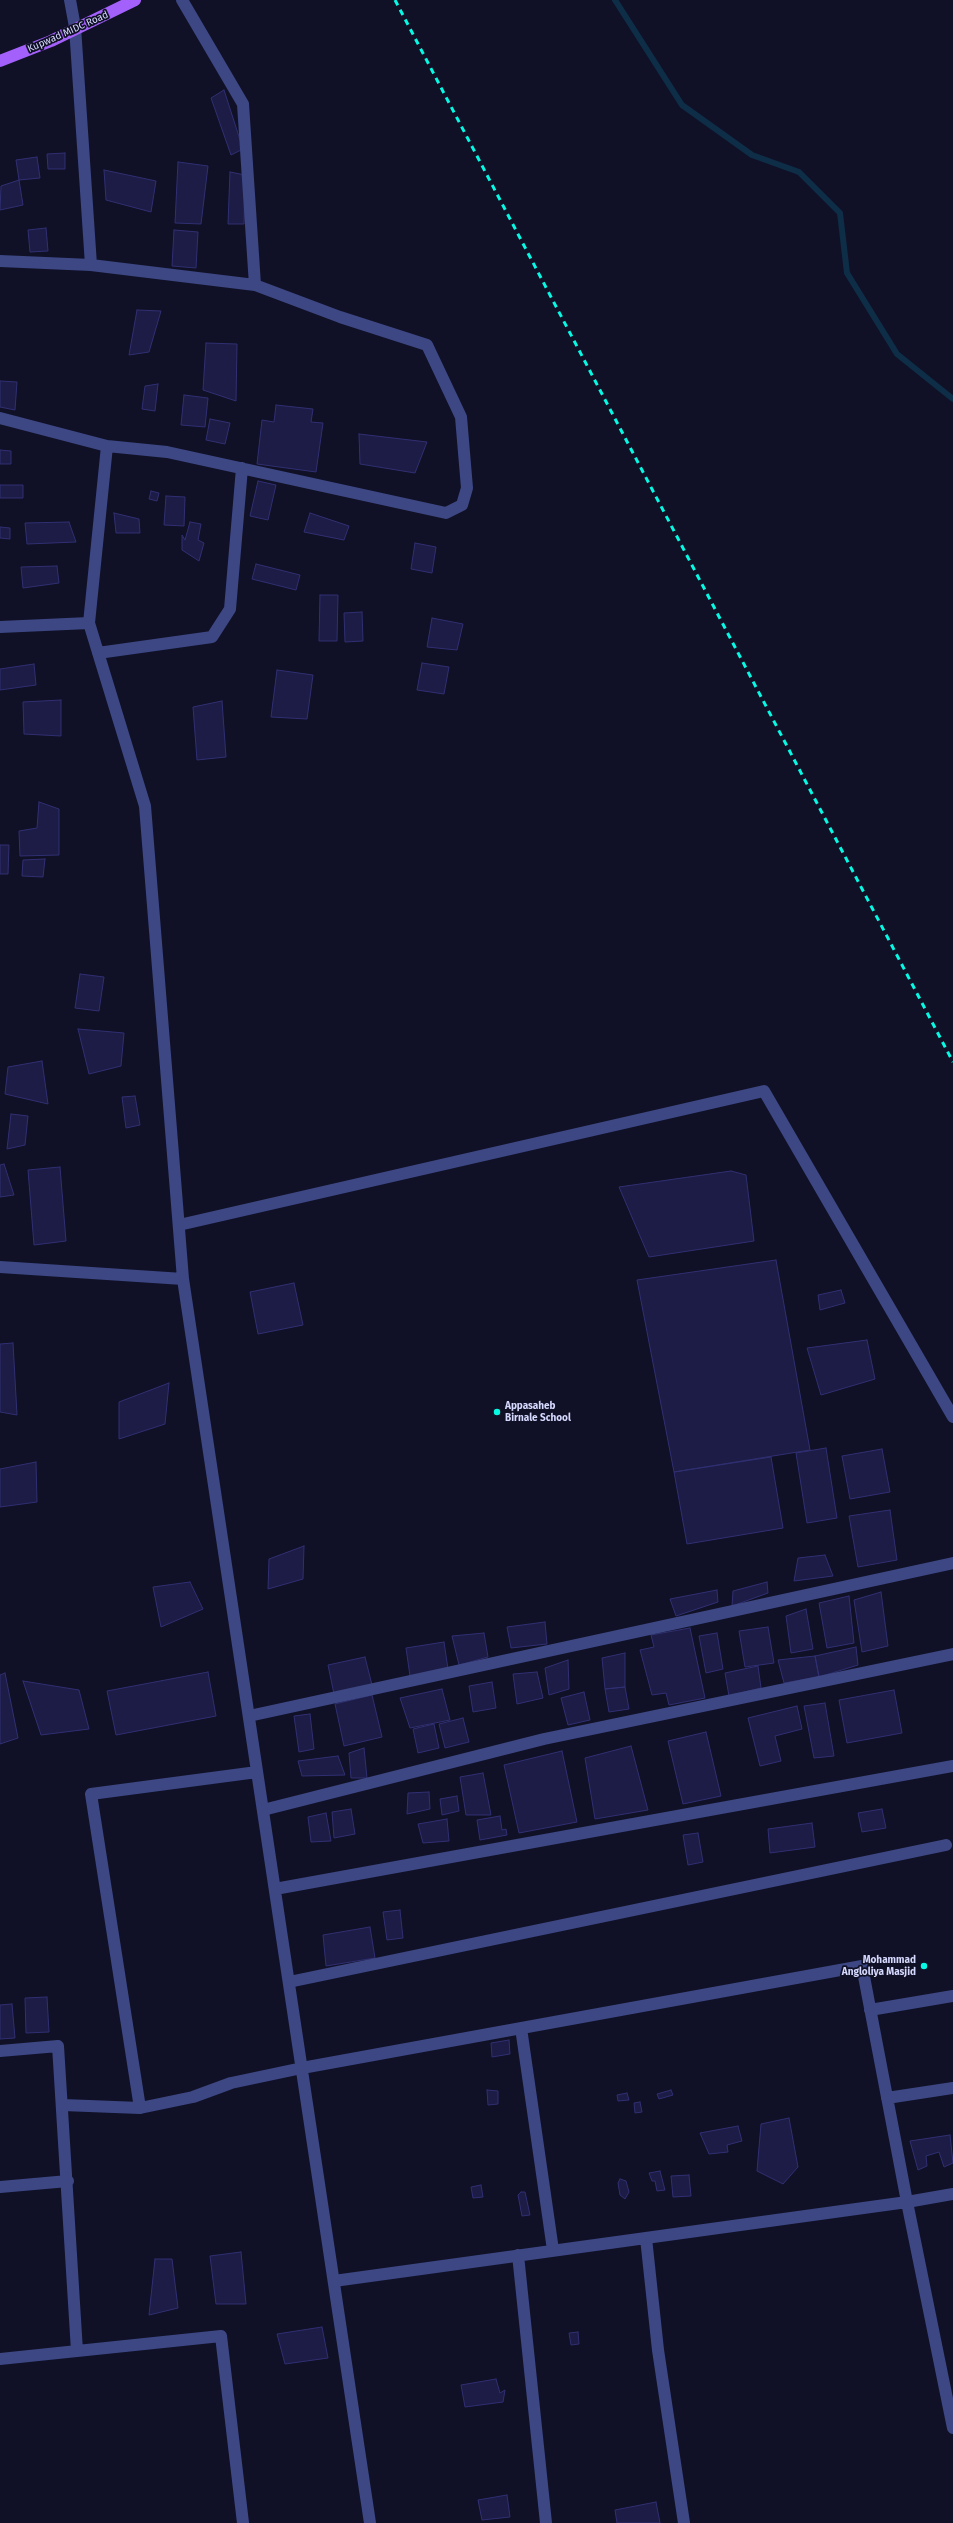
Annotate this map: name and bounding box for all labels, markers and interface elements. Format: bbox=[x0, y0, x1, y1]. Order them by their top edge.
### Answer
street label: Kupwad MIDC Road bbox=[26, 9, 110, 55]
place label: Appasaheb Birnale School bbox=[505, 1400, 571, 1424]
marker: Appasaheb Birnale School bbox=[492, 1407, 502, 1417]
place label: Mohammad Angloliya Masjid bbox=[842, 1954, 916, 1978]
marker: Mohammad Angloliya Masjid bbox=[919, 1961, 929, 1971]

